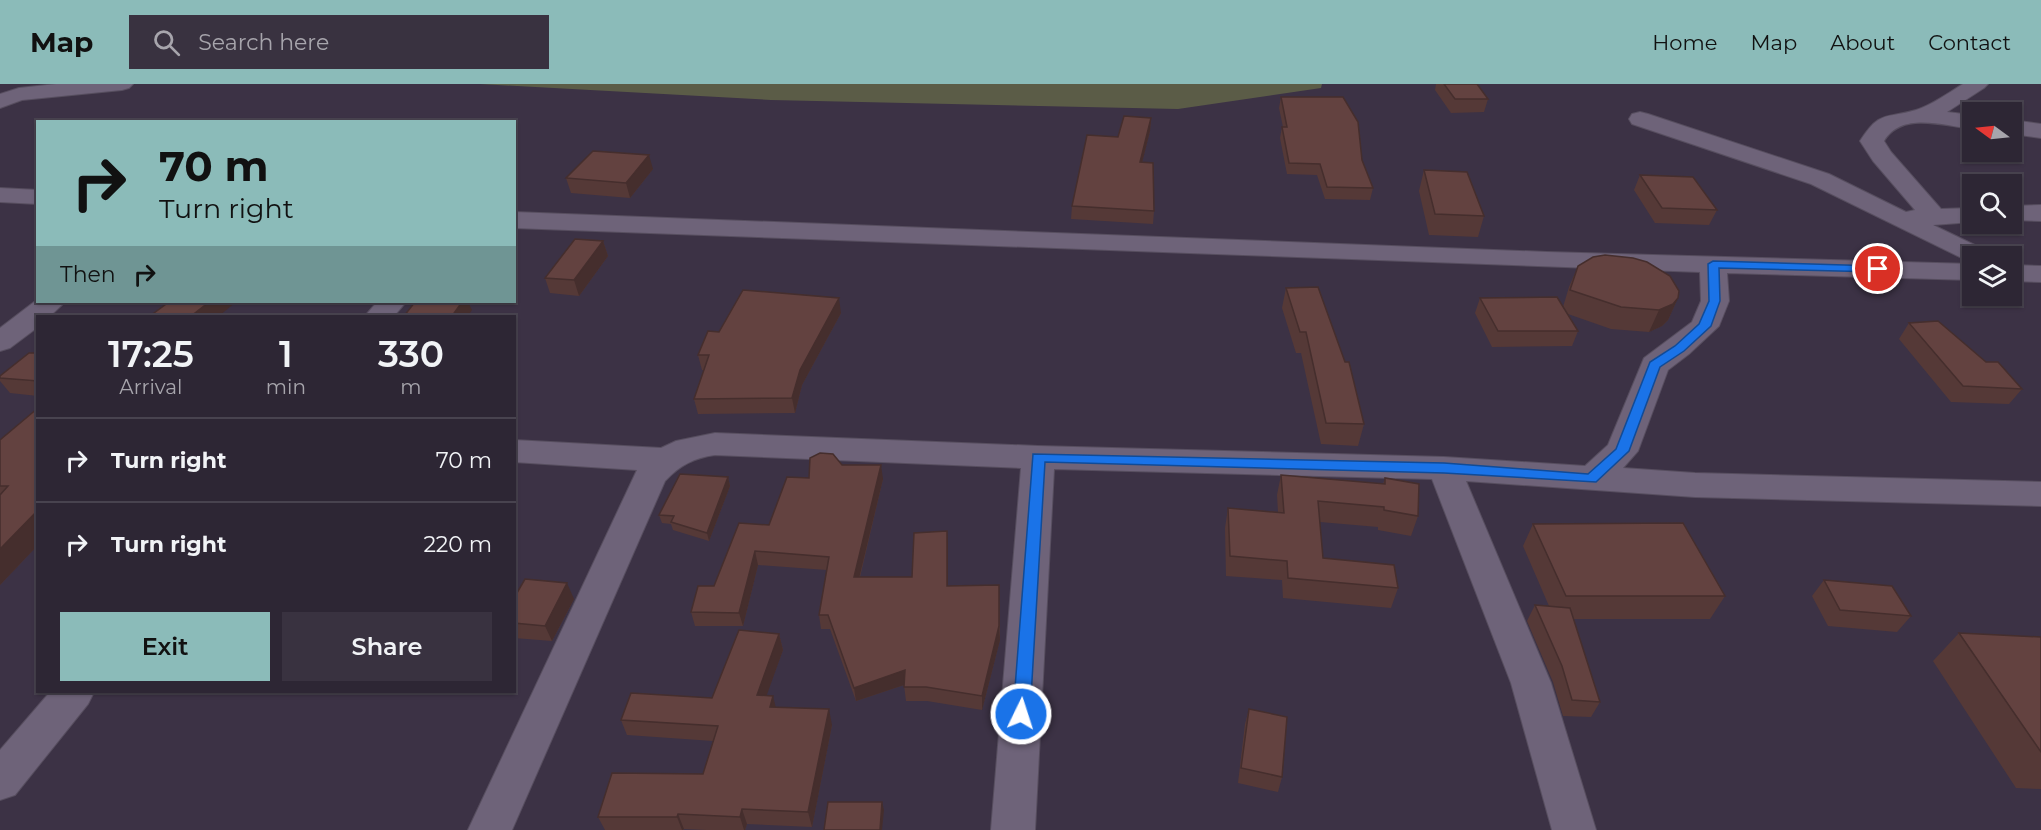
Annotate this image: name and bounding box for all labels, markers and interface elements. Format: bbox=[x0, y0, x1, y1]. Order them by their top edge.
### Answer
search box bbox=[129, 15, 549, 69]
text: Map bbox=[30, 25, 93, 59]
icon: search bbox=[150, 26, 183, 59]
text: Search here bbox=[198, 29, 329, 56]
text: Home bbox=[1652, 30, 1717, 55]
text: Map bbox=[1750, 30, 1797, 55]
text: About bbox=[1830, 30, 1895, 55]
text: Contact bbox=[1928, 30, 2011, 55]
north arrow bbox=[1962, 102, 2022, 162]
map controls bbox=[1962, 102, 2022, 306]
text: 70 m bbox=[159, 140, 269, 192]
icon: right bbox=[60, 144, 138, 222]
button: search bbox=[1962, 174, 2022, 234]
text: Turn right bbox=[159, 192, 294, 225]
pin bbox=[1852, 243, 1903, 294]
button: layers bbox=[1962, 246, 2022, 306]
icon: arrive bbox=[1861, 252, 1894, 285]
icon: right bbox=[128, 258, 161, 291]
text: Then bbox=[60, 261, 116, 288]
text: 17:25 bbox=[108, 332, 194, 376]
text: 1 bbox=[279, 332, 293, 376]
text: 330 bbox=[378, 332, 444, 376]
text: Arrival bbox=[119, 375, 182, 399]
text: min bbox=[266, 375, 306, 399]
text: m bbox=[400, 375, 422, 399]
icon: right bbox=[60, 444, 93, 477]
text: Turn right bbox=[111, 447, 226, 474]
text: 70 m bbox=[436, 447, 492, 474]
icon: right bbox=[60, 528, 93, 561]
text: Turn right bbox=[111, 531, 226, 558]
text: 220 m bbox=[423, 531, 492, 558]
button: Exit bbox=[60, 612, 270, 681]
button: Share bbox=[282, 612, 492, 681]
position arrow bbox=[989, 682, 1053, 746]

